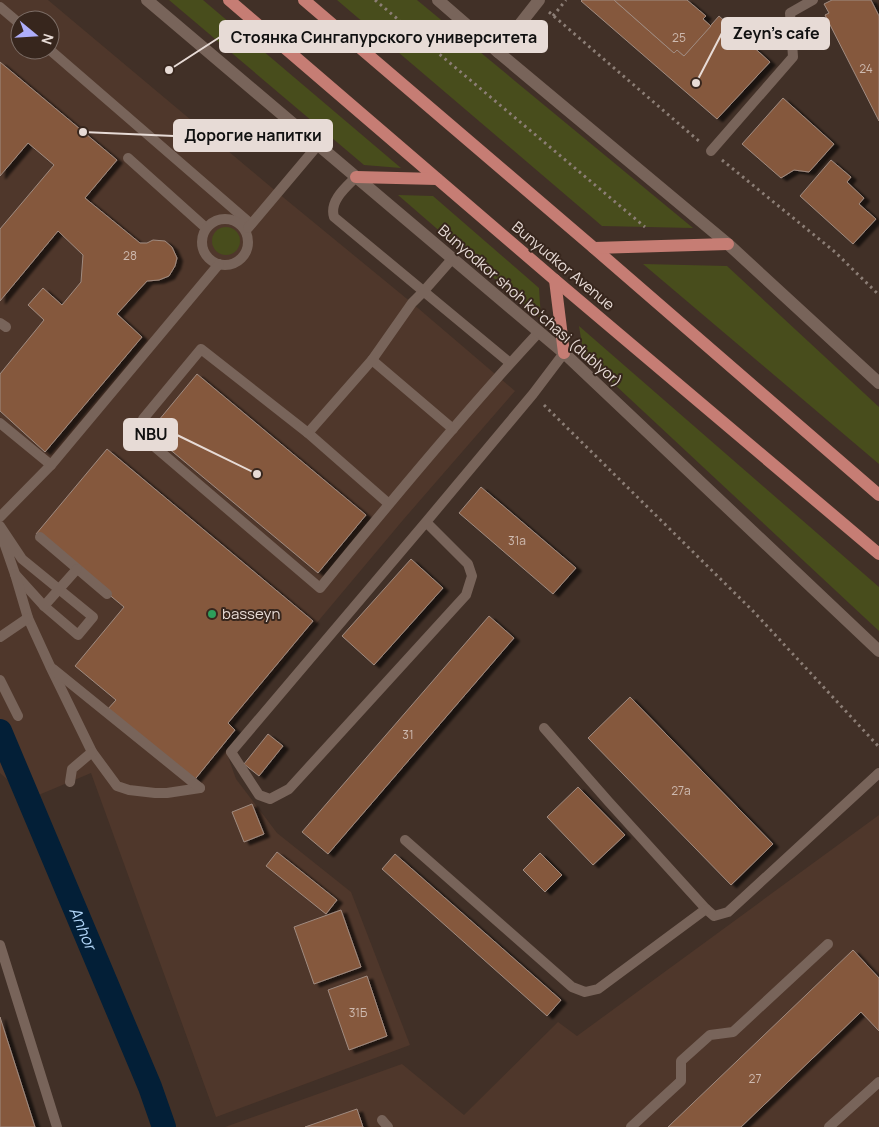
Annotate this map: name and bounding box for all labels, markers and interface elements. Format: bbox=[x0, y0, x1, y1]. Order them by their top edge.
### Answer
north arrow bbox=[10, 10, 60, 60]
callout: Zeyn's cafe bbox=[722, 18, 829, 49]
callout: Стоянка Сингапурского университета bbox=[220, 21, 547, 52]
text: Zeyn's cafe bbox=[732, 22, 820, 44]
text: Стоянка Сингапурского университета bbox=[231, 26, 537, 48]
house number: 25 bbox=[672, 29, 686, 46]
text: N bbox=[37, 31, 58, 47]
house number: 24 bbox=[859, 60, 873, 77]
callout: Дорогие напитки bbox=[174, 120, 332, 151]
text: Дорогие напитки bbox=[184, 124, 322, 146]
street label: Bunyudkor Avenue bbox=[507, 216, 619, 315]
street label: Bunyodkor shoh koʻchasi (dublyor) bbox=[434, 220, 627, 391]
house number: 28 bbox=[123, 247, 137, 264]
callout: NBU bbox=[124, 419, 177, 450]
text: NBU bbox=[134, 423, 168, 445]
house number: 31а bbox=[508, 532, 526, 549]
place label: basseyn bbox=[222, 603, 280, 624]
marker: basseyn bbox=[206, 608, 218, 620]
house number: 31 bbox=[402, 726, 414, 743]
house number: 27а bbox=[671, 782, 691, 799]
water label: Anhor bbox=[64, 903, 103, 955]
house number: 31Б bbox=[349, 1004, 367, 1021]
house number: 27 bbox=[749, 1070, 761, 1087]

